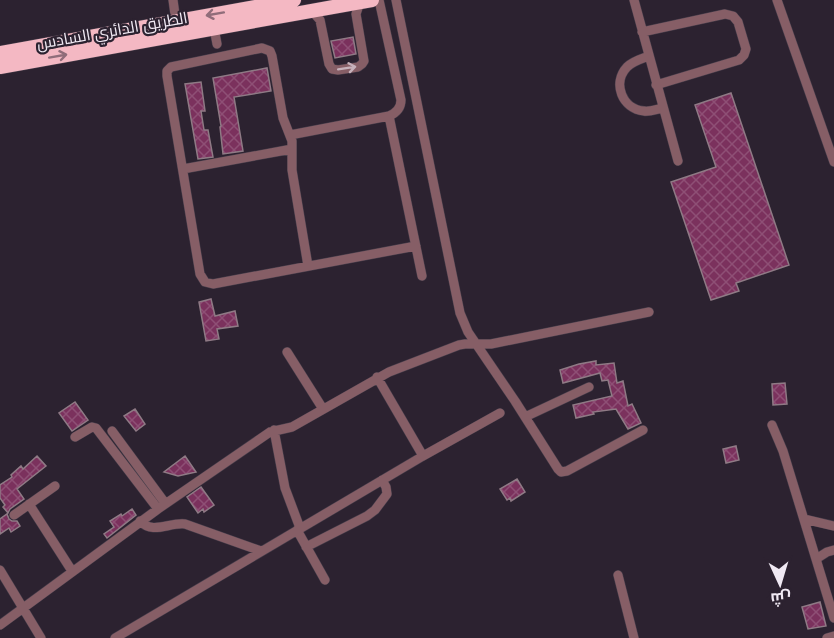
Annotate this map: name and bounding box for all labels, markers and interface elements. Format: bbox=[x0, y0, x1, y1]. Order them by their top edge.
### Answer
street label: الطريق الدائري السادس bbox=[35, 6, 190, 57]
one-way arrow bbox=[206, 9, 226, 20]
one-way arrow bbox=[47, 50, 67, 61]
one-way arrow bbox=[337, 63, 357, 74]
north arrow bbox=[750, 554, 810, 614]
text: ش bbox=[770, 587, 792, 611]

